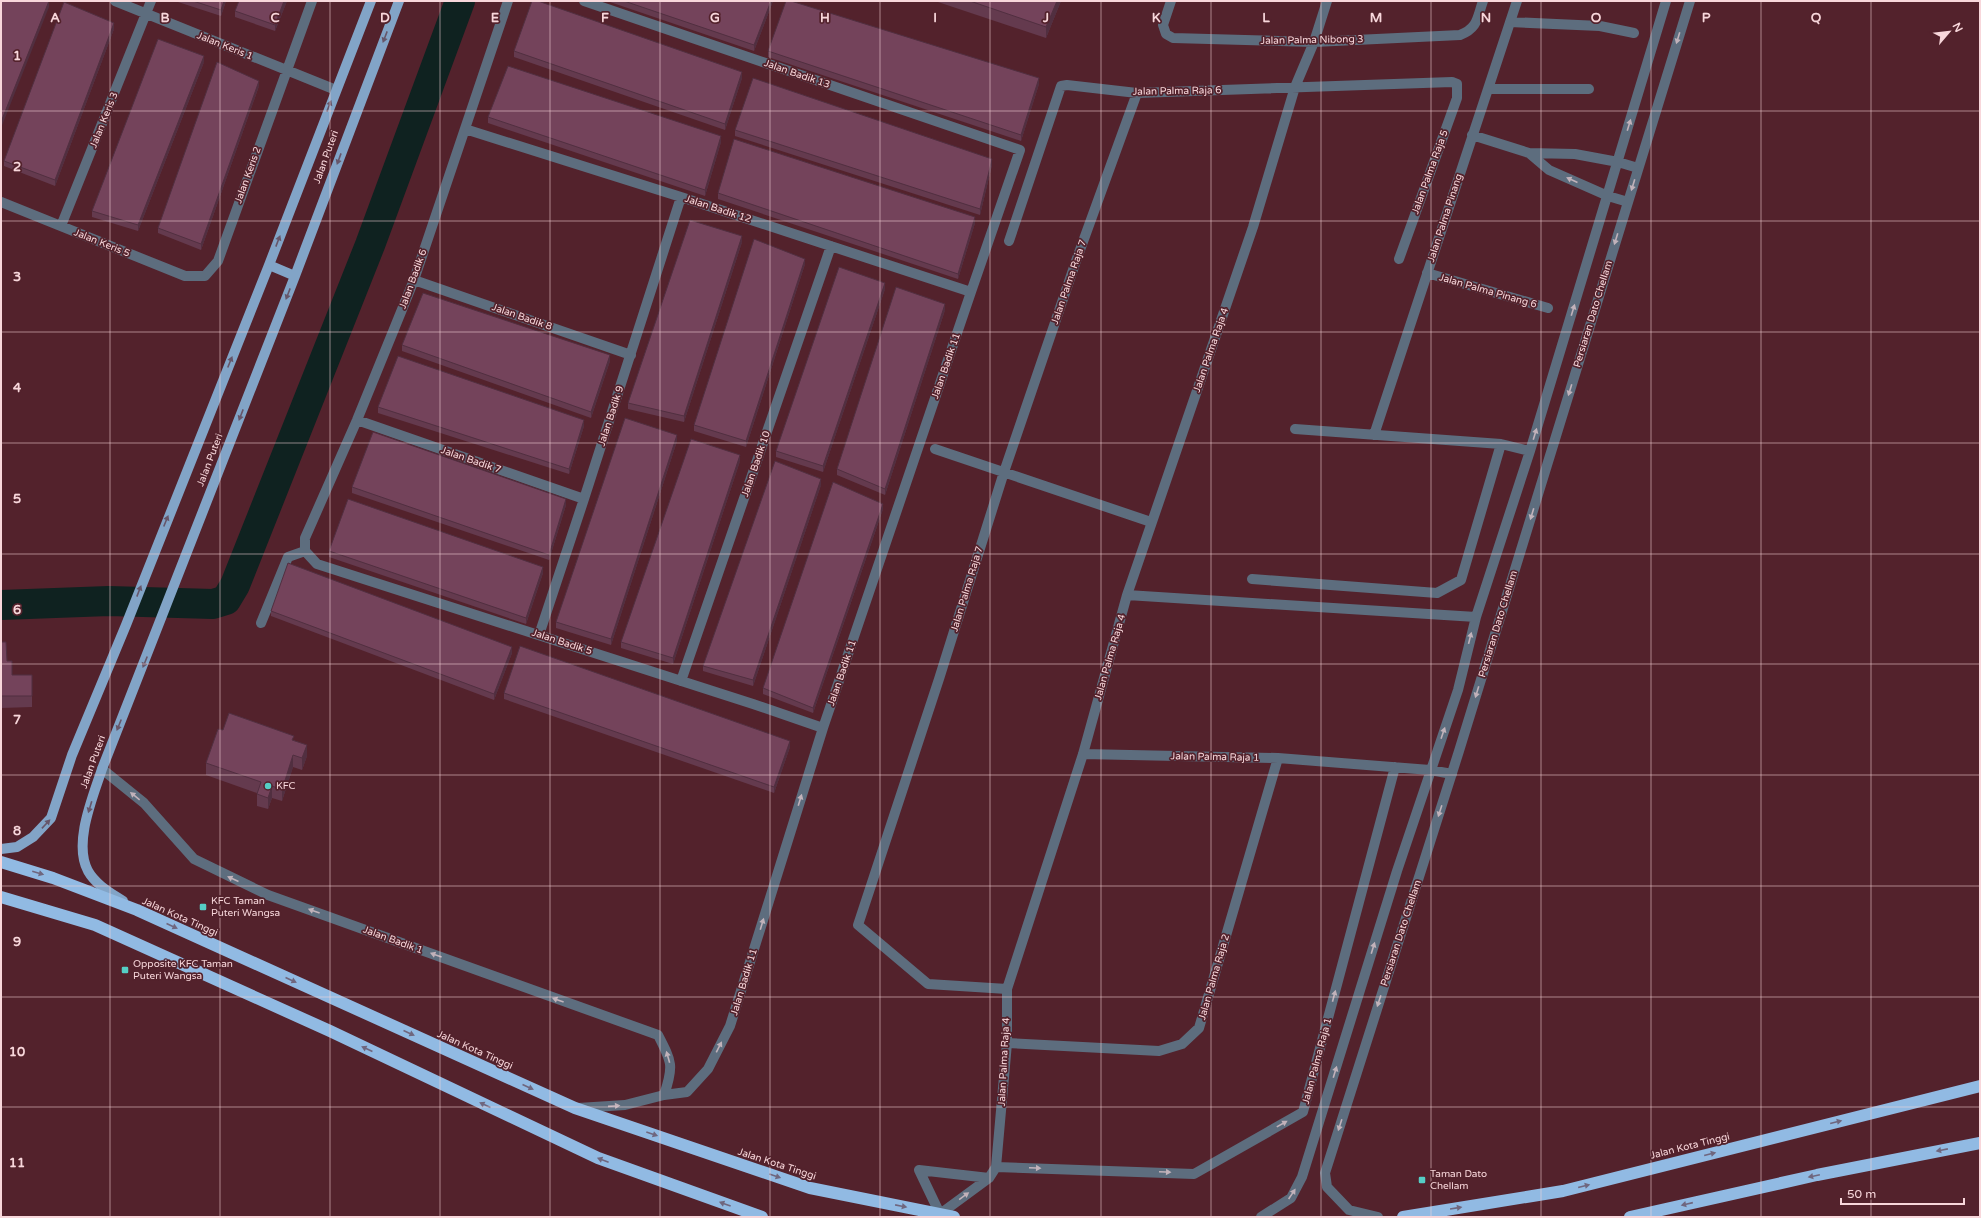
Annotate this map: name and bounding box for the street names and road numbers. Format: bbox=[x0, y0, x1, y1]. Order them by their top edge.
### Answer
street label: Jalan Keris 1 bbox=[195, 29, 255, 63]
street label: Jalan Palma Nibong 3 bbox=[1260, 33, 1364, 47]
street label: Jalan Badik 13 bbox=[762, 57, 832, 91]
street label: Jalan Palma Raja 6 bbox=[1132, 84, 1222, 98]
street label: Jalan Keris 3 bbox=[87, 90, 121, 150]
street label: Jalan Palma Raja 5 bbox=[1409, 128, 1451, 216]
street label: Jalan Puteri bbox=[311, 129, 341, 185]
street label: Jalan Keris 2 bbox=[232, 145, 264, 205]
street label: Jalan Palma Pinang bbox=[1425, 172, 1465, 264]
street label: Jalan Badik 12 bbox=[683, 193, 753, 225]
street label: Jalan Keris 5 bbox=[72, 226, 132, 260]
street label: Jalan Palma Raja 7 bbox=[1049, 238, 1089, 326]
street label: Jalan Badik 6 bbox=[397, 247, 429, 311]
street label: Persiaran Dato Chellam bbox=[1571, 259, 1615, 369]
street label: Jalan Palma Pinang 6 bbox=[1438, 271, 1538, 311]
street label: Jalan Badik 8 bbox=[490, 301, 554, 333]
street label: Jalan Palma Raja 4 bbox=[1191, 306, 1231, 394]
street label: Jalan Badik 11 bbox=[929, 331, 963, 401]
street label: Jalan Badik 9 bbox=[596, 384, 626, 448]
street label: Jalan Badik 10 bbox=[739, 429, 773, 499]
street label: Jalan Puteri bbox=[194, 432, 226, 488]
street label: Jalan Badik 7 bbox=[439, 444, 503, 476]
street label: Jalan Palma Raja 7 bbox=[948, 545, 986, 633]
street label: Persiaran Dato Chellam bbox=[1476, 569, 1520, 679]
street label: Jalan Palma Raja 4 bbox=[1092, 613, 1128, 701]
street label: Jalan Badik 5 bbox=[530, 627, 594, 657]
street label: Jalan Badik 11 bbox=[825, 638, 859, 708]
street label: Jalan Puteri bbox=[78, 734, 108, 790]
street label: Jalan Palma Raja 1 bbox=[1170, 750, 1260, 764]
street label: Persiaran Dato Chellam bbox=[1378, 878, 1424, 988]
street label: Jalan Kota Tinggi bbox=[140, 895, 220, 939]
street label: Jalan Badik 1 bbox=[361, 924, 425, 956]
street label: Jalan Palma Raja 2 bbox=[1196, 933, 1232, 1021]
street label: Jalan Badik 11 bbox=[728, 947, 760, 1017]
street label: Jalan Palma Raja 4 bbox=[996, 1017, 1012, 1107]
street label: Jalan Palma Raja 1 bbox=[1300, 1017, 1334, 1105]
street label: Jalan Kota Tinggi bbox=[435, 1028, 515, 1072]
street label: Jalan Kota Tinggi bbox=[1649, 1130, 1731, 1162]
street label: Jalan Kota Tinggi bbox=[736, 1146, 818, 1182]

